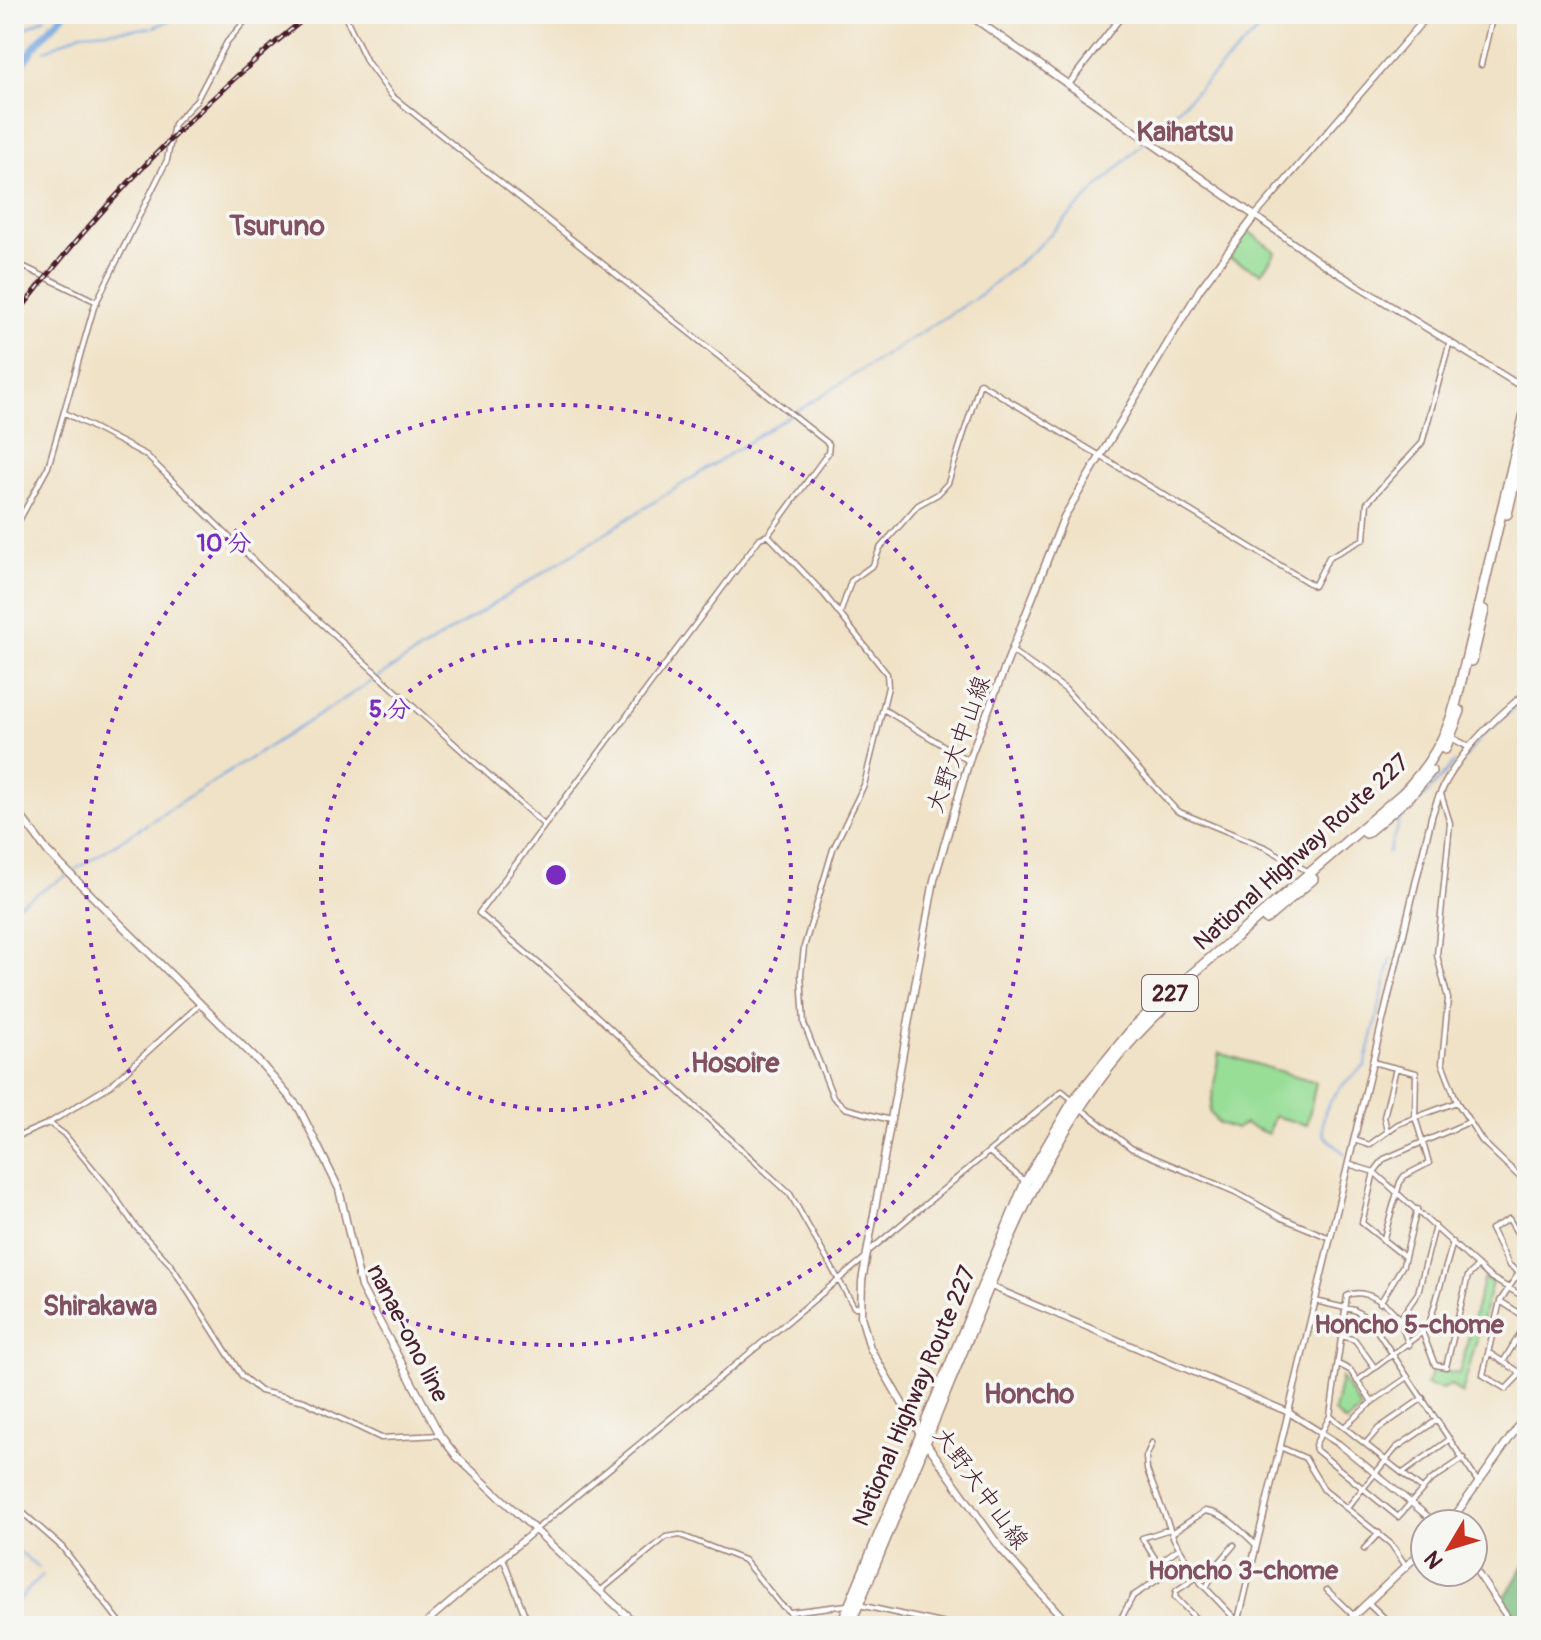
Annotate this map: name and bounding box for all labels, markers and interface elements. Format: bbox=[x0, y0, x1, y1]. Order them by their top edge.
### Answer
district label: Kaihatsu bbox=[1136, 115, 1234, 150]
district label: Tsuruno bbox=[228, 209, 325, 244]
text: 10 分 bbox=[197, 529, 251, 558]
street label: 大野大中山線 bbox=[920, 672, 997, 817]
text: 5 分 bbox=[369, 695, 411, 724]
street label: National Highway Route 227 bbox=[1188, 748, 1415, 957]
centre of rings bbox=[542, 861, 570, 889]
road number: 227 bbox=[1142, 975, 1198, 1011]
district label: Hosoire bbox=[691, 1046, 780, 1081]
street label: nanae-ono line bbox=[360, 1259, 455, 1407]
street label: National Highway Route 227 bbox=[846, 1261, 983, 1531]
district label: Shirakawa bbox=[43, 1289, 157, 1324]
district label: Honcho 5-chome bbox=[1314, 1309, 1505, 1341]
district label: Honcho bbox=[984, 1377, 1074, 1412]
street label: 大野大中山線 bbox=[927, 1422, 1035, 1555]
north arrow bbox=[1409, 1508, 1489, 1588]
text: N bbox=[1418, 1545, 1450, 1574]
district label: Honcho 3-chome bbox=[1148, 1555, 1339, 1587]

